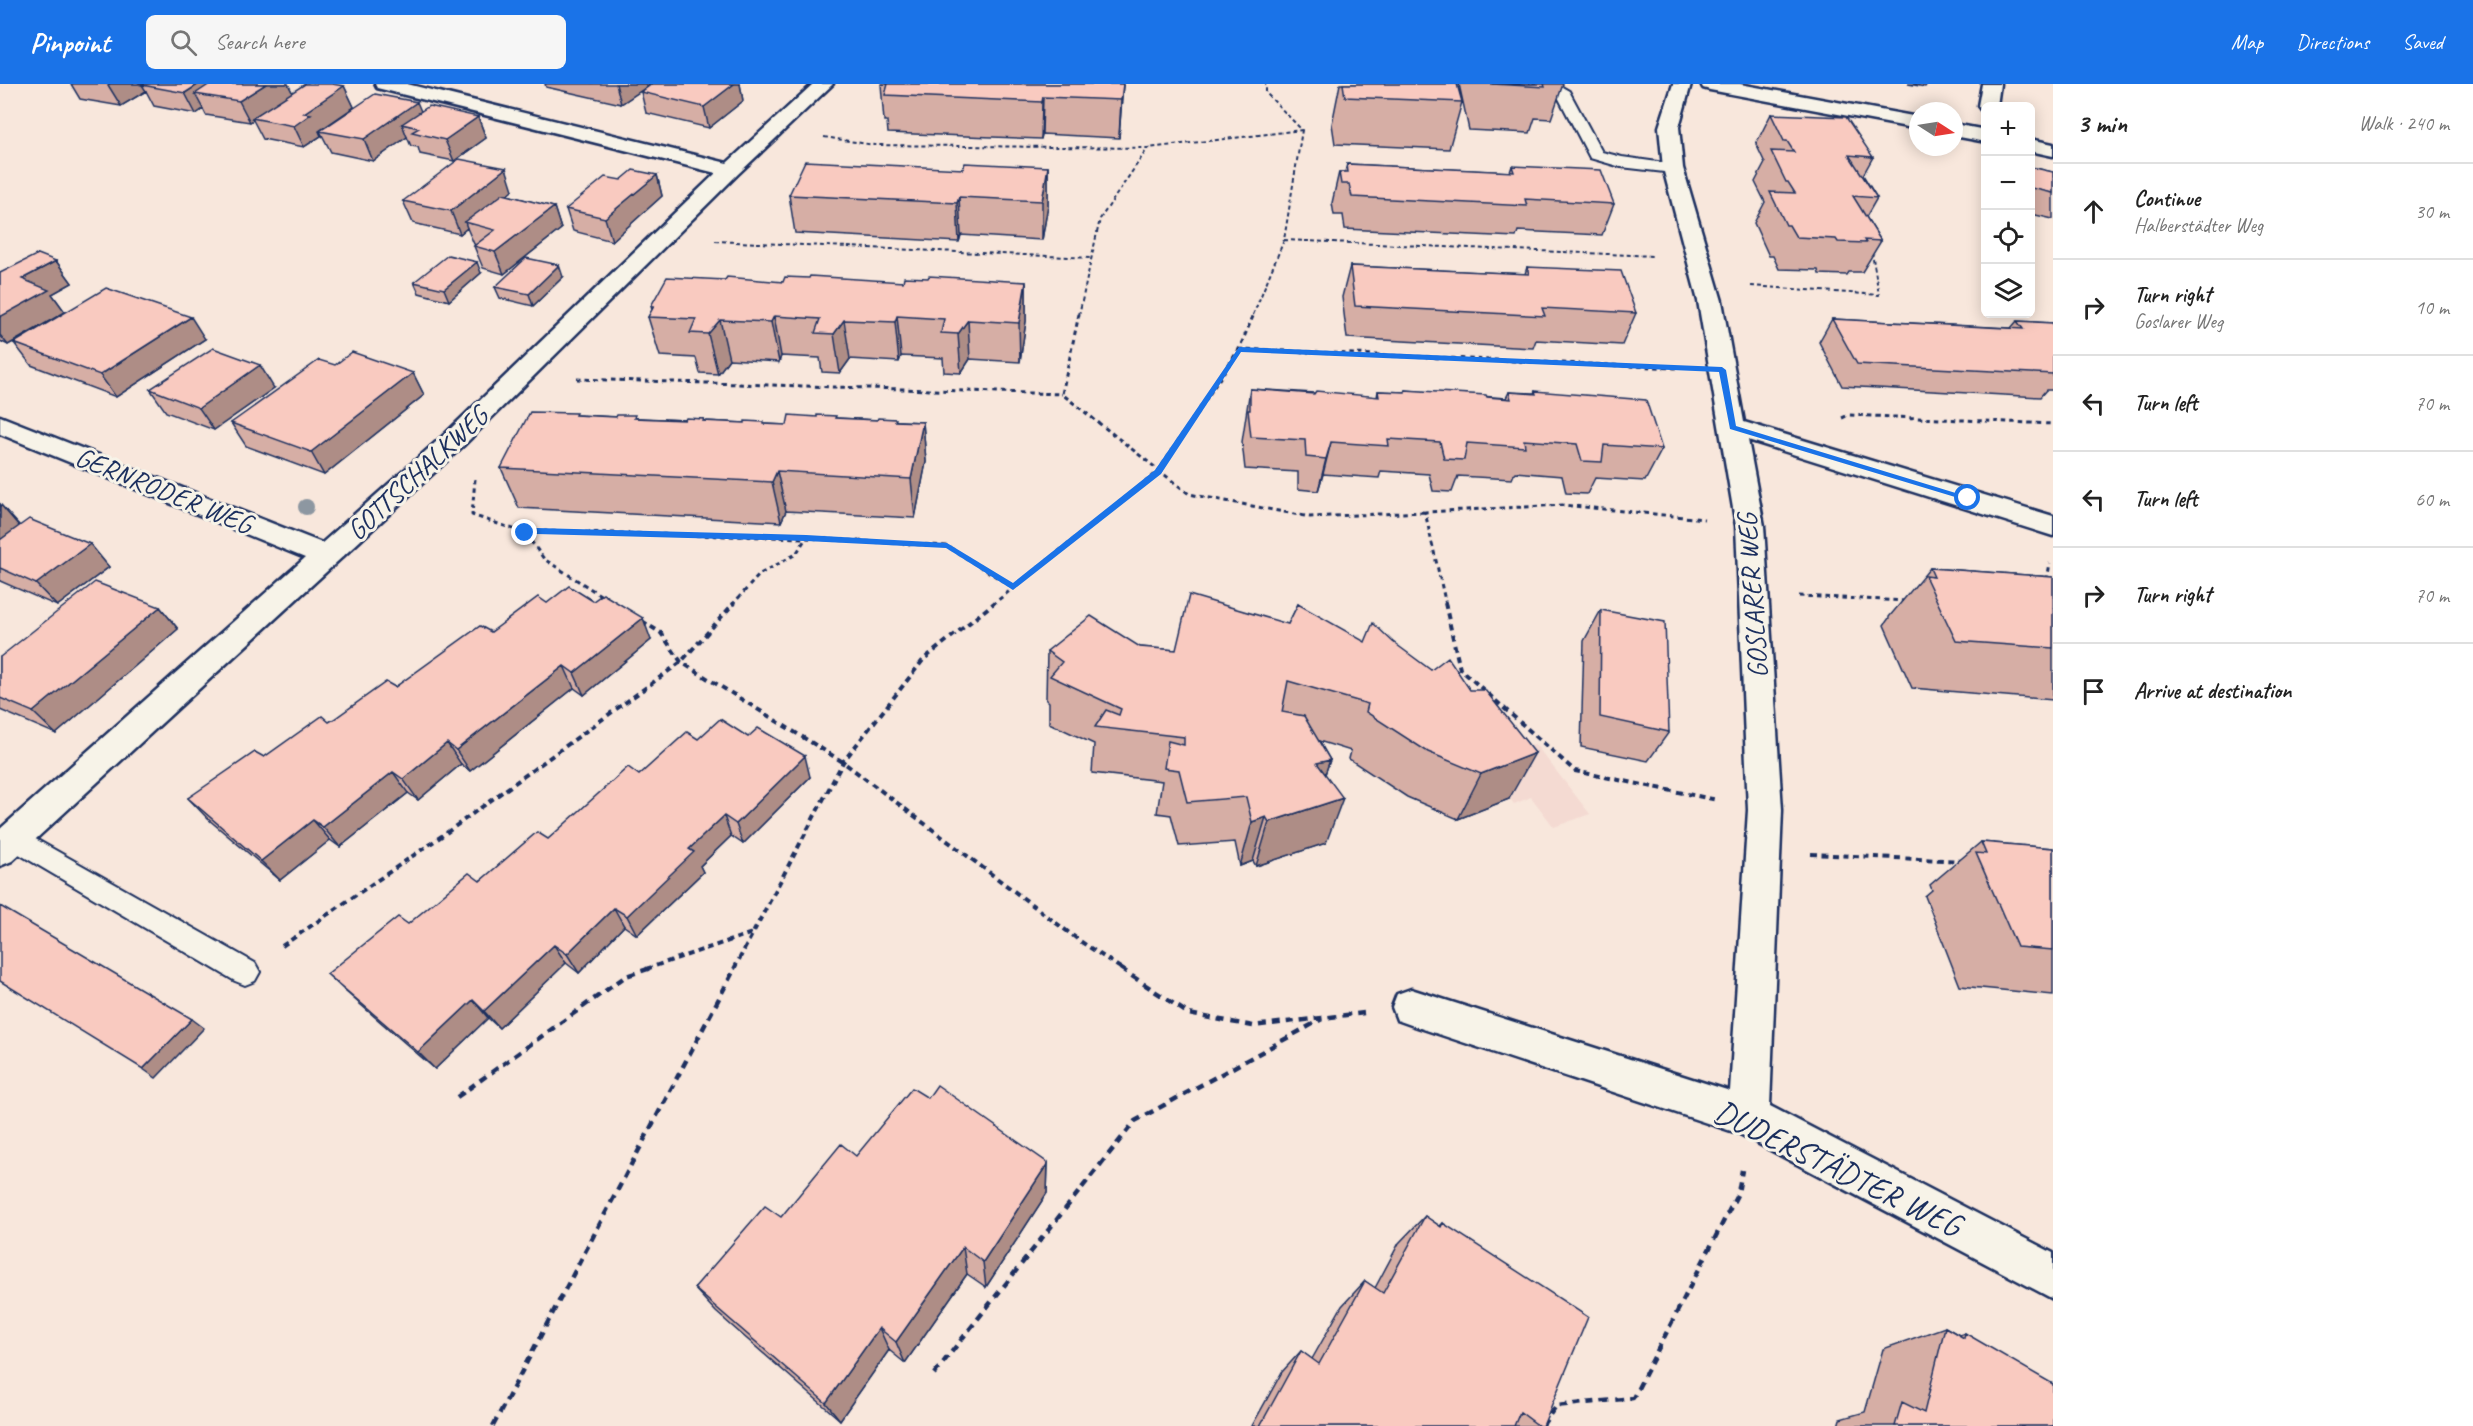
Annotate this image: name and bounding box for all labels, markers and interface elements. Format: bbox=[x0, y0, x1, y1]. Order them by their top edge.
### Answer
search box bbox=[146, 15, 566, 69]
text: Pinpoint bbox=[30, 25, 110, 60]
icon: search bbox=[167, 26, 200, 59]
text: Search here bbox=[215, 28, 305, 56]
text: Map bbox=[2231, 29, 2263, 55]
text: Directions bbox=[2296, 29, 2369, 55]
text: Saved bbox=[2402, 29, 2443, 55]
north arrow bbox=[1909, 102, 1963, 156]
map controls bbox=[1981, 102, 2035, 318]
button: + bbox=[1981, 102, 2035, 156]
text: 3 min bbox=[2077, 107, 2127, 140]
text: Walk · 240 m bbox=[2359, 111, 2449, 136]
button: − bbox=[1981, 156, 2035, 210]
text: Continue bbox=[2134, 185, 2200, 213]
icon: ahead bbox=[2077, 195, 2110, 228]
text: 30 m bbox=[2415, 199, 2449, 224]
button: locate bbox=[1981, 210, 2035, 264]
text: Halberstädter Weg bbox=[2134, 213, 2263, 238]
button: layers bbox=[1981, 264, 2035, 318]
text: Turn right bbox=[2134, 281, 2211, 309]
icon: right bbox=[2077, 291, 2110, 324]
text: 10 m bbox=[2415, 295, 2449, 320]
text: Goslarer Weg bbox=[2134, 309, 2223, 334]
icon: left bbox=[2077, 387, 2110, 420]
text: Turn left bbox=[2134, 389, 2198, 417]
text: 70 m bbox=[2415, 391, 2449, 416]
street label: GOTTSCHALKWEG bbox=[339, 396, 497, 547]
street label: GERNRODER WEG bbox=[71, 439, 260, 542]
icon: left bbox=[2077, 483, 2110, 516]
route start bbox=[1954, 484, 1980, 510]
text: Turn left bbox=[2134, 485, 2198, 513]
text: 60 m bbox=[2415, 487, 2449, 512]
street label: GOSLARER WEG bbox=[1729, 509, 1775, 679]
route end bbox=[511, 519, 537, 545]
icon: right bbox=[2077, 579, 2110, 612]
text: Turn right bbox=[2134, 581, 2211, 609]
text: 70 m bbox=[2415, 583, 2449, 608]
icon: arrive bbox=[2077, 675, 2110, 708]
text: Arrive at destination bbox=[2134, 677, 2291, 705]
street label: DUDERSTÄDTER WEG bbox=[1708, 1090, 1972, 1248]

